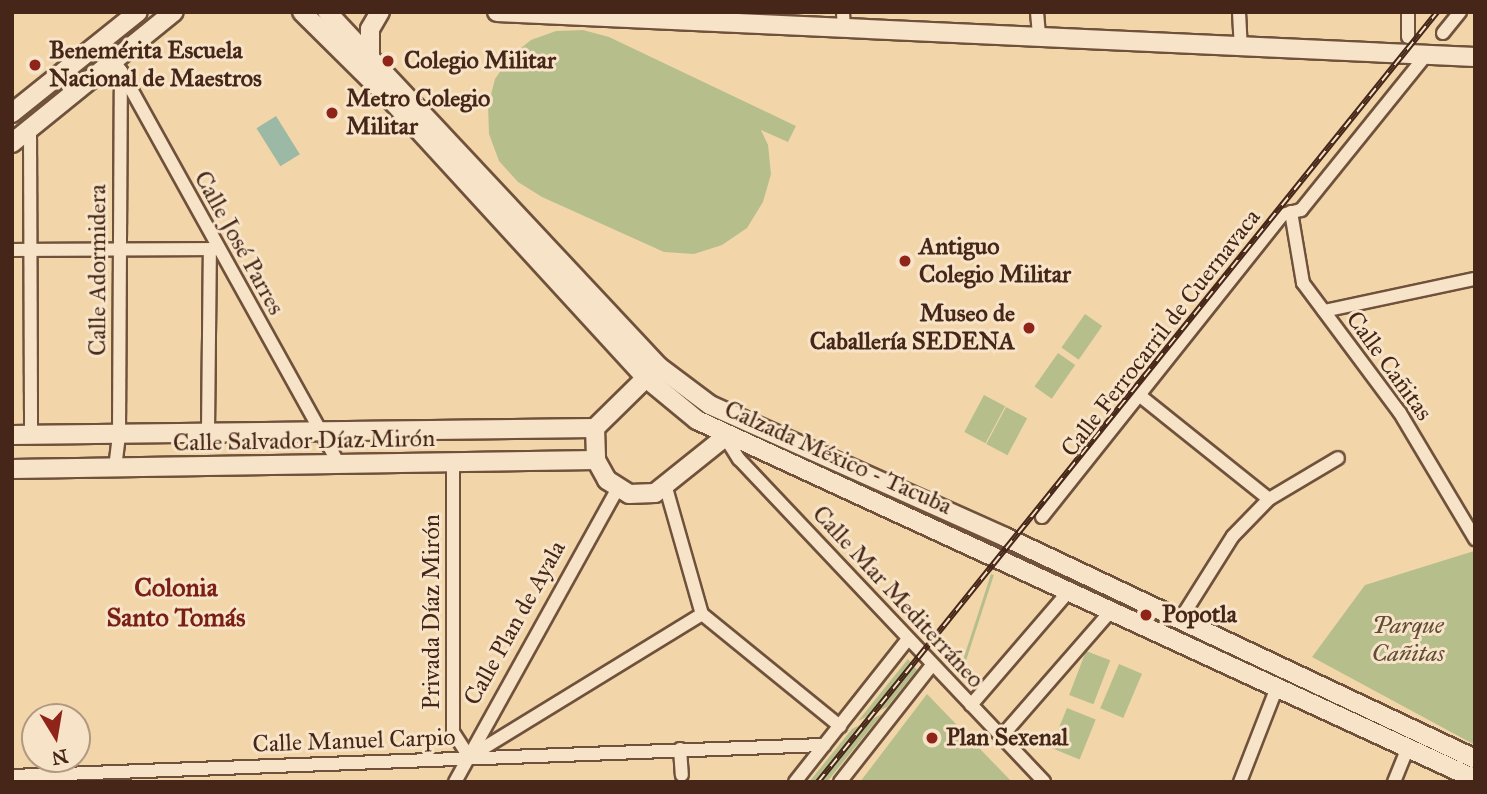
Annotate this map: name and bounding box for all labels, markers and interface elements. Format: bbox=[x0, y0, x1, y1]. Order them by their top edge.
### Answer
place label: Benemérita Escuela Nacional de Maestros bbox=[49, 37, 262, 93]
place label: Colegio Militar bbox=[404, 47, 556, 75]
marker: Colegio Militar bbox=[378, 51, 398, 71]
marker: Benemérita Escuela Nacional de Maestros bbox=[27, 57, 43, 73]
place label: Metro Colegio Militar bbox=[346, 85, 490, 141]
marker: Metro Colegio Militar bbox=[324, 105, 340, 121]
street label: Calle José Parres bbox=[188, 166, 290, 320]
street label: Calle Adormidera bbox=[84, 184, 112, 356]
street label: Calle Ferrocarril de Cuernavaca bbox=[1055, 203, 1267, 463]
place label: Antiguo Colegio Militar bbox=[919, 233, 1071, 289]
marker: Antiguo Colegio Militar bbox=[897, 253, 913, 269]
place label: Museo de Caballería SEDENA bbox=[810, 300, 1015, 356]
street label: Calle Cañitas bbox=[1340, 306, 1438, 426]
marker: Museo de Caballería SEDENA bbox=[1021, 320, 1037, 336]
street label: Calzada México - Tacuba bbox=[720, 395, 956, 521]
street label: Calle Salvador Díaz Mirón bbox=[173, 424, 435, 458]
street label: Calle Mar Mediterráneo bbox=[806, 500, 990, 694]
street label: Privada Díaz Mirón bbox=[418, 514, 446, 710]
street label: Calle Plan de Ayala bbox=[458, 536, 572, 710]
district label: Colonia Santo Tomás bbox=[106, 572, 246, 634]
place label: Popotla bbox=[1162, 601, 1237, 629]
marker: Popotla bbox=[1136, 605, 1156, 625]
park label: Parque Cañitas bbox=[1372, 612, 1444, 668]
north arrow bbox=[21, 703, 91, 773]
street label: Calle Manuel Carpio bbox=[252, 723, 456, 759]
place label: Plan Sexenal bbox=[946, 724, 1068, 752]
marker: Plan Sexenal bbox=[924, 730, 940, 746]
text: N bbox=[50, 744, 70, 770]

